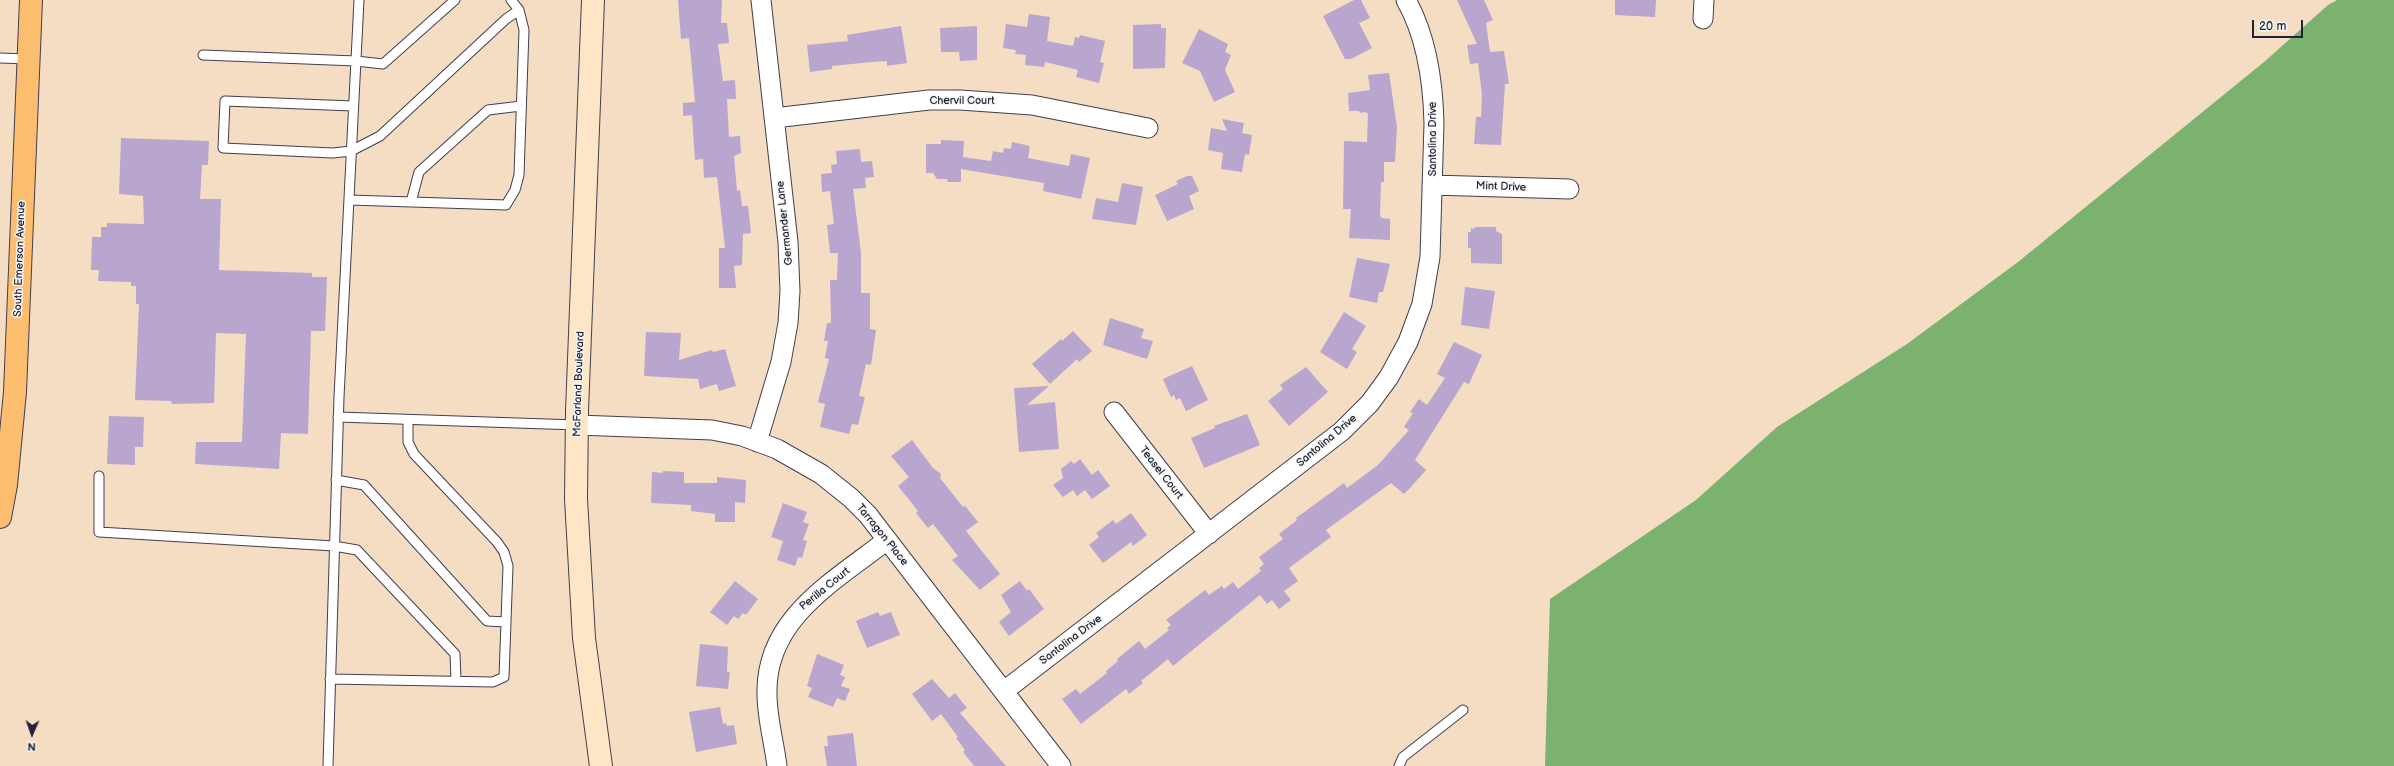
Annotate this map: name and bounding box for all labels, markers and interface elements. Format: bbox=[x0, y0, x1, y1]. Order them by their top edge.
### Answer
scale bar bbox=[2254, 12, 2305, 38]
text: 20 m bbox=[2259, 19, 2286, 34]
street label: Chervil Court bbox=[929, 94, 995, 108]
street label: Santolina Drive bbox=[1426, 102, 1440, 176]
street label: Germander Lane bbox=[774, 180, 796, 266]
street label: Mint Drive bbox=[1476, 180, 1526, 194]
street label: South Emerson Avenue bbox=[11, 201, 29, 317]
street label: McFarland Boulevard bbox=[571, 331, 587, 437]
street label: Santolina Drive bbox=[1294, 412, 1360, 470]
street label: Teasel Court bbox=[1136, 444, 1186, 502]
street label: Tarragon Place bbox=[853, 502, 911, 568]
street label: Perilla Court bbox=[797, 565, 853, 613]
street label: Santolina Drive bbox=[1037, 612, 1105, 668]
north arrow bbox=[12, 714, 52, 754]
text: N bbox=[27, 740, 36, 753]

